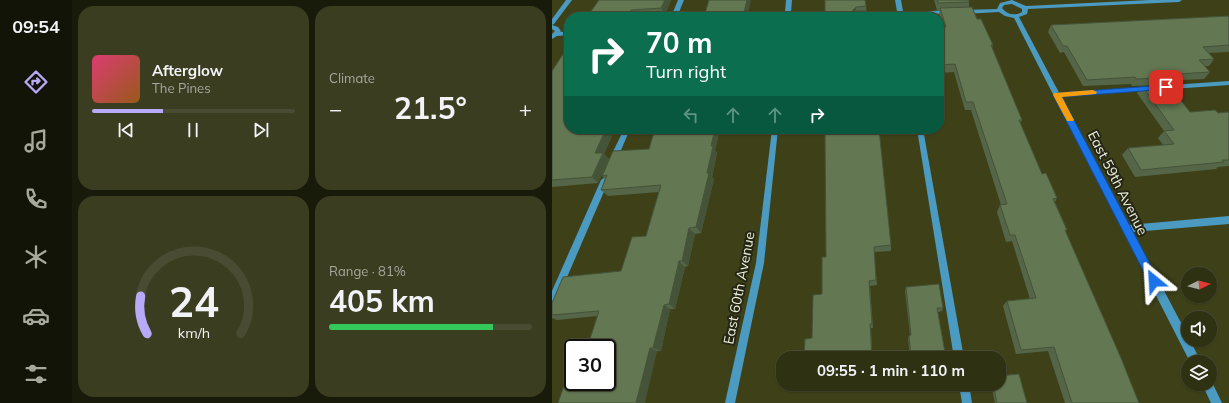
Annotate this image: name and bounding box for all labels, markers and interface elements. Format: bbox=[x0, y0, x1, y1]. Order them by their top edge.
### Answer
text: 09:54 bbox=[12, 15, 60, 38]
text: 70 m bbox=[646, 25, 712, 60]
icon: right bbox=[580, 28, 632, 80]
text: Turn right bbox=[646, 60, 726, 83]
text: Afterglow bbox=[152, 61, 223, 80]
icon: directions bbox=[22, 68, 50, 96]
text: Climate bbox=[329, 70, 375, 86]
pin bbox=[1149, 70, 1183, 104]
icon: arrive bbox=[1155, 76, 1177, 98]
text: The Pines bbox=[152, 80, 211, 96]
text: 21.5° bbox=[394, 89, 467, 127]
text: − bbox=[329, 95, 342, 123]
text: + bbox=[519, 95, 532, 123]
icon: left bbox=[680, 104, 702, 126]
icon: ahead bbox=[722, 104, 744, 126]
icon: ahead bbox=[764, 104, 786, 126]
icon: right bbox=[806, 104, 828, 126]
icon: previous bbox=[115, 119, 137, 141]
icon: pause bbox=[182, 119, 204, 141]
icon: next bbox=[250, 119, 272, 141]
icon: music bbox=[22, 127, 50, 155]
street label: East 59th Avenue bbox=[1084, 128, 1152, 238]
icon: phone bbox=[22, 185, 50, 213]
street label: East 60th Avenue bbox=[719, 230, 759, 346]
icon: climate bbox=[22, 243, 50, 271]
position arrow bbox=[1133, 260, 1175, 302]
text: Range · 81% bbox=[329, 263, 406, 279]
north arrow bbox=[1181, 267, 1217, 303]
map controls bbox=[1181, 267, 1217, 391]
text: 24 bbox=[169, 275, 218, 327]
text: 405 km bbox=[329, 282, 435, 320]
icon: car bbox=[22, 302, 50, 330]
button: sound bbox=[1181, 311, 1217, 347]
text: km/h bbox=[177, 324, 210, 342]
speed limit sign: 30 bbox=[564, 339, 616, 391]
button: layers bbox=[1181, 355, 1217, 391]
icon: filters bbox=[22, 360, 50, 388]
text: 09:55 · 1 min · 110 m bbox=[817, 361, 965, 380]

